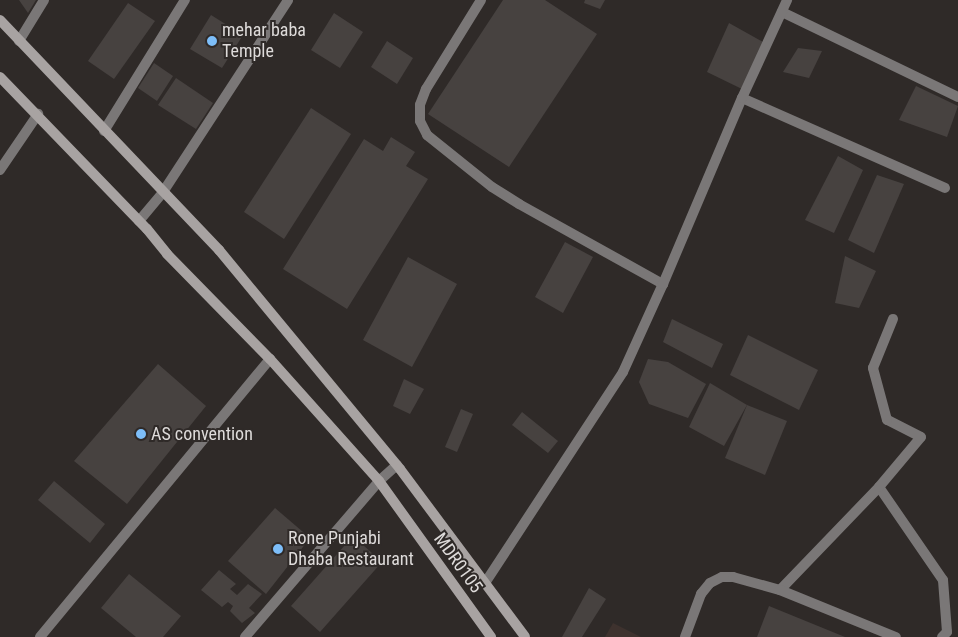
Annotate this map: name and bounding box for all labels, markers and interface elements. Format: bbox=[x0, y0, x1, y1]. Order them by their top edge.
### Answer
place label: mehar baba Temple bbox=[222, 20, 306, 62]
marker: mehar baba Temple bbox=[206, 35, 218, 47]
place label: AS convention bbox=[151, 423, 253, 445]
marker: AS convention bbox=[135, 428, 147, 440]
place label: Rone Punjabi Dhaba Restaurant bbox=[288, 528, 414, 570]
street label: MDR0105 bbox=[429, 529, 487, 597]
marker: Rone Punjabi Dhaba Restaurant bbox=[272, 543, 284, 555]

